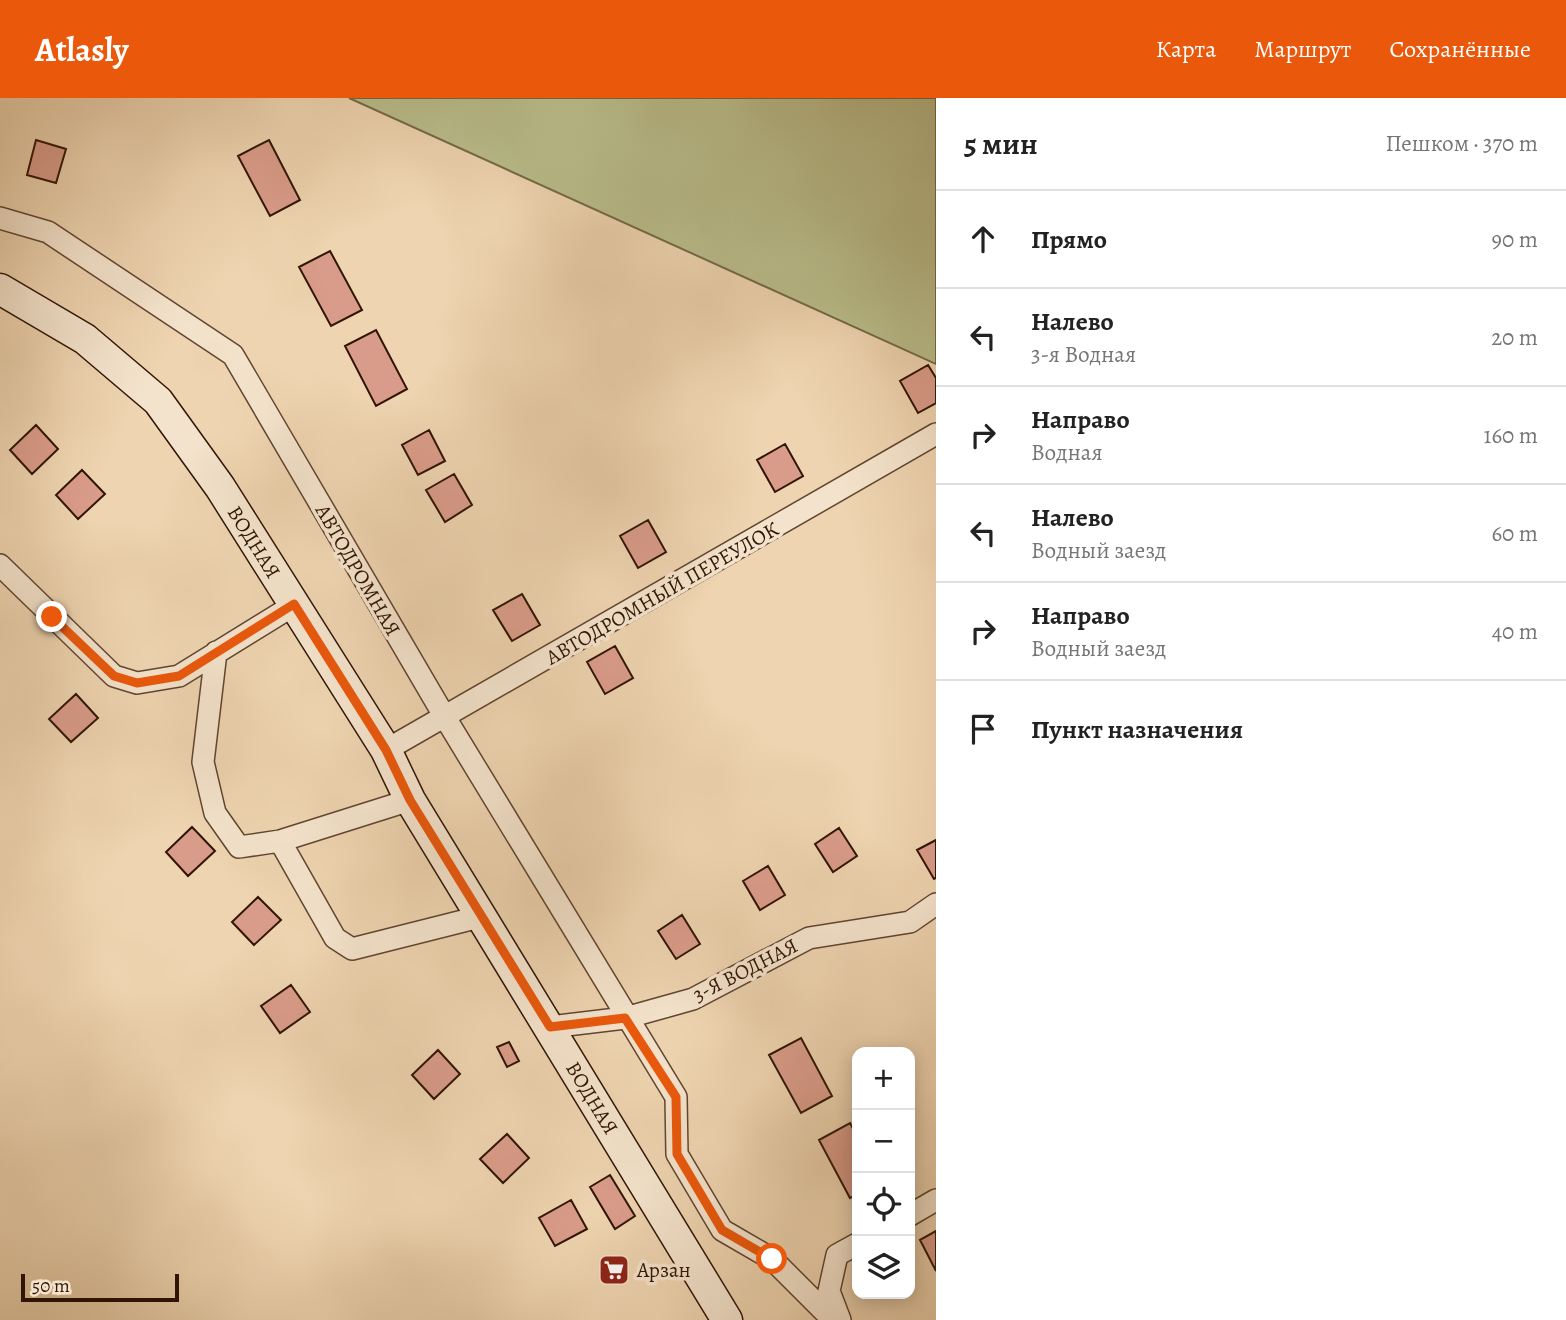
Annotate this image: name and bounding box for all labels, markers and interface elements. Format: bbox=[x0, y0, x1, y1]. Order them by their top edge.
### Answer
text: Atlasly bbox=[35, 27, 129, 72]
text: Карта bbox=[1156, 33, 1216, 65]
text: Маршрут bbox=[1254, 33, 1352, 65]
text: Сохранённые bbox=[1390, 33, 1531, 65]
text: 5 мин bbox=[964, 124, 1038, 164]
text: Пешком · 370 m bbox=[1385, 128, 1538, 159]
icon: ahead bbox=[964, 220, 1002, 258]
text: Прямо bbox=[1031, 222, 1107, 257]
text: 90 m bbox=[1492, 224, 1538, 255]
text: Налево bbox=[1031, 304, 1114, 339]
icon: left bbox=[964, 318, 1002, 356]
text: 20 m bbox=[1491, 322, 1538, 353]
text: 3-я Водная bbox=[1031, 339, 1136, 370]
text: Направо bbox=[1031, 402, 1130, 437]
icon: right bbox=[964, 416, 1002, 454]
text: 160 m bbox=[1484, 420, 1538, 451]
text: Водная bbox=[1031, 437, 1103, 468]
street label: АВТОДРОМНАЯ bbox=[308, 498, 407, 641]
street label: ВОДНАЯ bbox=[221, 500, 287, 584]
text: Налево bbox=[1031, 500, 1114, 535]
street label: АВТОДРОМНЫЙ ПЕРЕУЛОК bbox=[540, 514, 784, 672]
icon: left bbox=[964, 514, 1002, 552]
text: 60 m bbox=[1491, 518, 1538, 549]
text: Водный заезд bbox=[1031, 535, 1166, 566]
text: Направо bbox=[1031, 598, 1130, 633]
route end bbox=[36, 601, 67, 632]
icon: right bbox=[964, 612, 1002, 650]
text: 40 m bbox=[1492, 616, 1538, 647]
text: Водный заезд bbox=[1031, 633, 1166, 664]
icon: arrive bbox=[964, 710, 1002, 748]
text: Пункт назначения bbox=[1031, 712, 1243, 747]
street label: 3-Я ВОДНАЯ bbox=[688, 932, 802, 1008]
map controls bbox=[852, 1047, 915, 1299]
button: + bbox=[852, 1047, 915, 1110]
street label: ВОДНАЯ bbox=[559, 1056, 625, 1140]
button: − bbox=[852, 1110, 915, 1173]
button: locate bbox=[852, 1173, 915, 1236]
button: layers bbox=[852, 1236, 915, 1299]
route start bbox=[756, 1243, 787, 1274]
supermarket icon: Арзан bbox=[597, 1253, 631, 1287]
place label: Арзан bbox=[636, 1256, 691, 1284]
scale bar bbox=[21, 1271, 178, 1303]
text: 50 m bbox=[32, 1273, 70, 1299]

